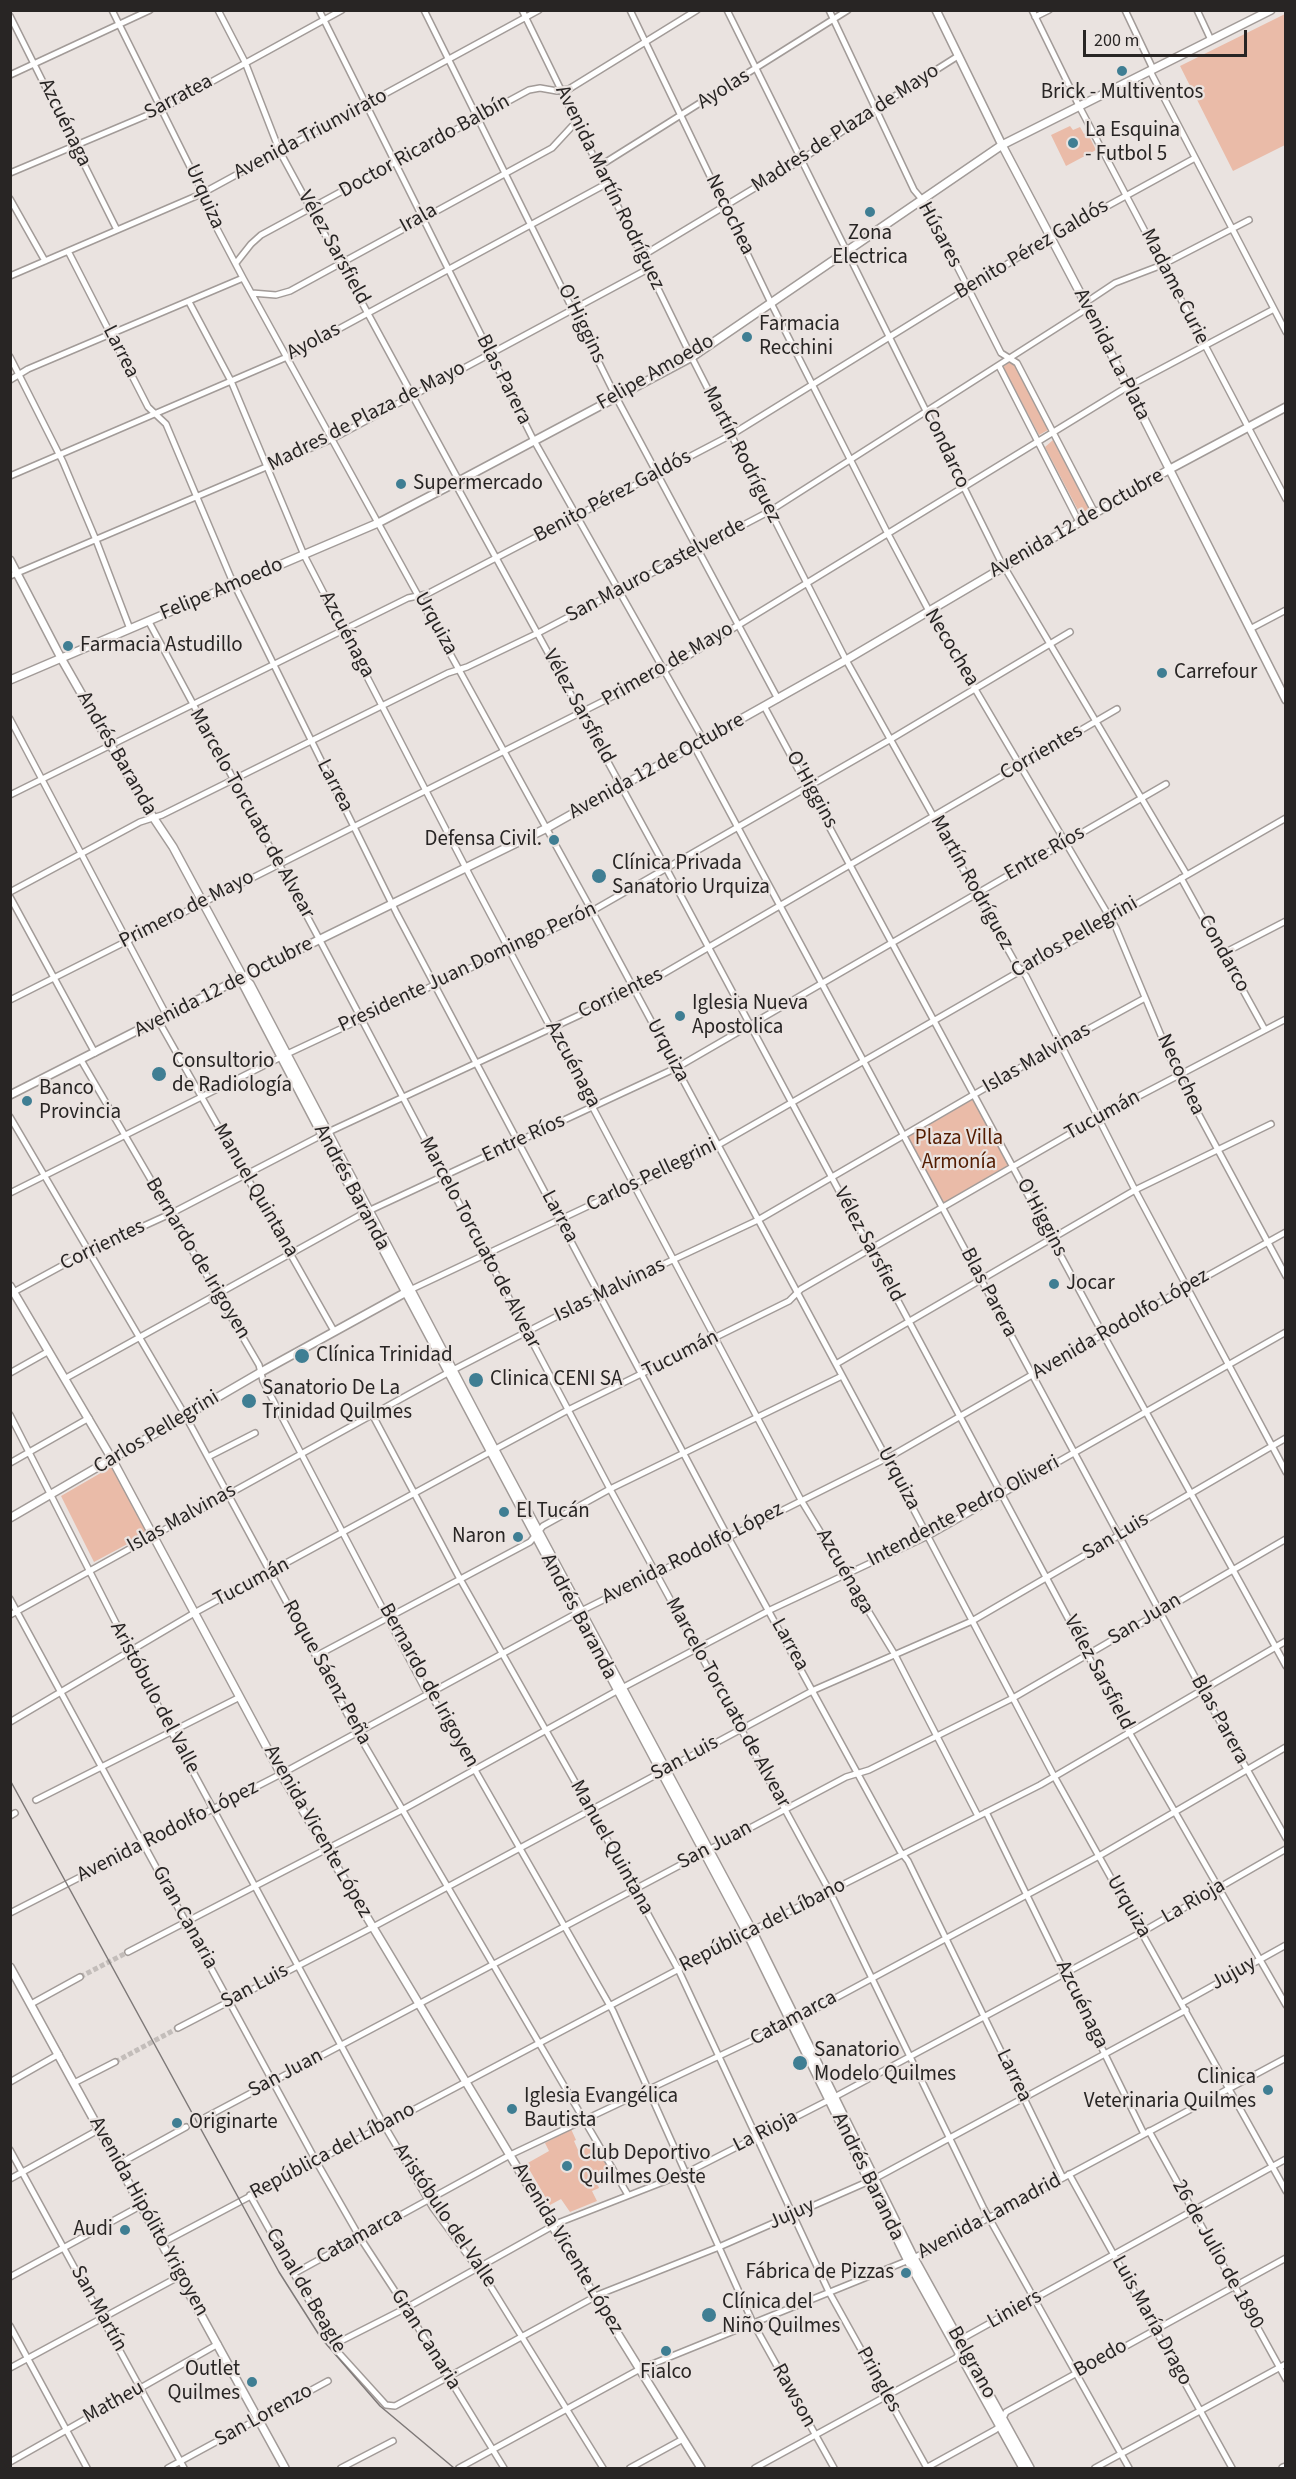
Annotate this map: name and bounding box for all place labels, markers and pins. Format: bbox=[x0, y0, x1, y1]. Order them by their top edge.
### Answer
marker: Brick - Multiventos bbox=[1115, 64, 1129, 78]
place label: Brick - Multiventos bbox=[1041, 80, 1203, 106]
place label: La Esquina - Futbol 5 bbox=[1085, 118, 1180, 168]
marker: La Esquina - Futbol 5 bbox=[1066, 136, 1080, 150]
marker: Zona Electrica bbox=[863, 205, 877, 219]
place label: Zona Electrica bbox=[832, 221, 908, 271]
place label: Farmacia Recchini bbox=[759, 312, 840, 362]
marker: Farmacia Recchini bbox=[740, 330, 754, 344]
place label: Supermercado bbox=[413, 471, 543, 497]
marker: Supermercado bbox=[394, 477, 408, 491]
place label: Farmacia Astudillo bbox=[80, 633, 243, 659]
marker: Farmacia Astudillo bbox=[61, 639, 75, 653]
place label: Carrefour bbox=[1174, 660, 1257, 686]
marker: Carrefour bbox=[1155, 666, 1169, 680]
place label: Defensa Civil. bbox=[425, 827, 542, 853]
marker: Defensa Civil. bbox=[547, 833, 561, 847]
place label: Clínica Privada Sanatorio Urquiza bbox=[612, 851, 770, 901]
marker: Clínica Privada Sanatorio Urquiza bbox=[590, 867, 608, 885]
place label: Iglesia Nueva Apostolica bbox=[692, 991, 808, 1041]
marker: Iglesia Nueva Apostolica bbox=[673, 1009, 687, 1023]
place label: Consultorio de Radiología bbox=[172, 1049, 292, 1099]
marker: Consultorio de Radiología bbox=[150, 1065, 168, 1083]
place label: Banco Provincia bbox=[39, 1076, 121, 1126]
marker: Banco Provincia bbox=[20, 1094, 34, 1108]
place label: Jocar bbox=[1066, 1271, 1115, 1297]
marker: Jocar bbox=[1047, 1277, 1061, 1291]
place label: Clínica Trinidad bbox=[316, 1343, 453, 1369]
marker: Clínica Trinidad bbox=[293, 1347, 311, 1365]
place label: Clinica CENI SA bbox=[490, 1367, 622, 1393]
marker: Clinica CENI SA bbox=[467, 1371, 485, 1389]
place label: Sanatorio De La Trinidad Quilmes bbox=[262, 1376, 412, 1426]
marker: Sanatorio De La Trinidad Quilmes bbox=[240, 1392, 258, 1410]
place label: El Tucán bbox=[516, 1499, 590, 1525]
marker: El Tucán bbox=[497, 1505, 511, 1519]
place label: Naron bbox=[452, 1524, 506, 1550]
marker: Naron bbox=[511, 1530, 525, 1544]
place label: Sanatorio Modelo Quilmes bbox=[814, 2038, 956, 2088]
marker: Sanatorio Modelo Quilmes bbox=[791, 2054, 809, 2072]
place label: Clinica Veterinaria Quilmes bbox=[1084, 2065, 1256, 2115]
marker: Clinica Veterinaria Quilmes bbox=[1261, 2083, 1275, 2097]
place label: Iglesia Evangélica Bautista bbox=[524, 2084, 678, 2134]
marker: Iglesia Evangélica Bautista bbox=[505, 2102, 519, 2116]
place label: Originarte bbox=[189, 2110, 278, 2136]
marker: Originarte bbox=[170, 2116, 184, 2130]
place label: Club Deportivo Quilmes Oeste bbox=[579, 2141, 711, 2191]
marker: Club Deportivo Quilmes Oeste bbox=[560, 2159, 574, 2173]
place label: Audi bbox=[73, 2217, 113, 2243]
marker: Audi bbox=[118, 2223, 132, 2237]
place label: Fábrica de Pizzas bbox=[745, 2260, 894, 2286]
marker: Fábrica de Pizzas bbox=[899, 2266, 913, 2280]
place label: Clínica del Niño Quilmes bbox=[722, 2290, 840, 2340]
marker: Clínica del Niño Quilmes bbox=[700, 2306, 718, 2324]
marker: Fialco bbox=[659, 2344, 673, 2358]
place label: Outlet Quilmes bbox=[167, 2357, 240, 2407]
place label: Fialco bbox=[640, 2360, 692, 2386]
marker: Outlet Quilmes bbox=[245, 2375, 259, 2389]

